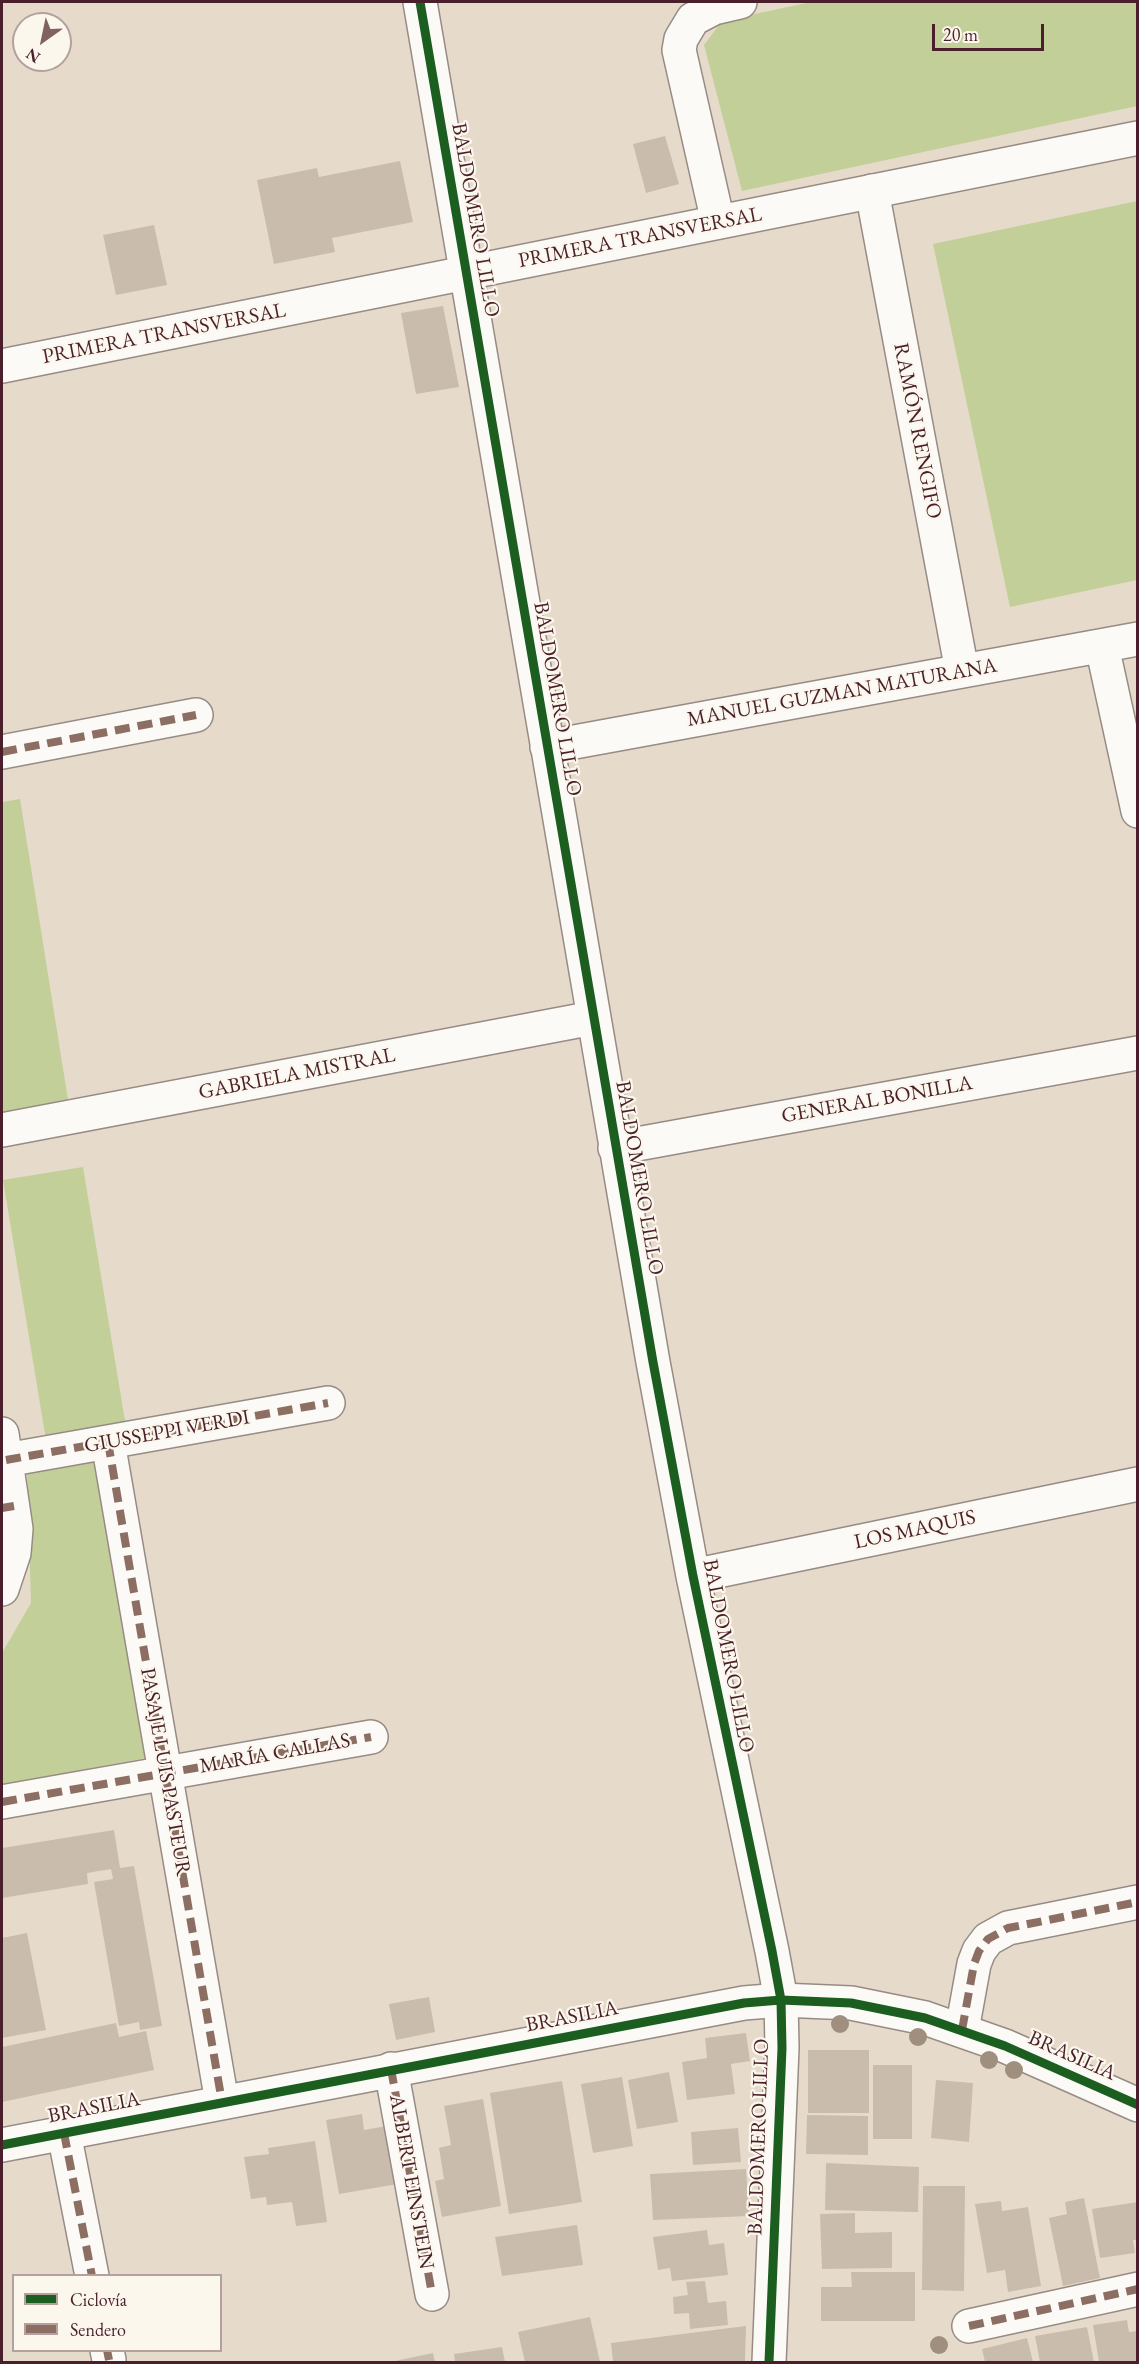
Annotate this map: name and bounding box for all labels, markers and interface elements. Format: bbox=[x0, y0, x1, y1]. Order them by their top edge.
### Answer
north arrow bbox=[12, 12, 72, 72]
scale bar bbox=[935, 12, 1048, 50]
text: 20 m bbox=[943, 23, 978, 46]
text: N bbox=[22, 44, 44, 68]
street label: BALDOMERO LILLO bbox=[445, 121, 505, 319]
street label: PRIMERA TRANSVERSAL bbox=[516, 202, 764, 274]
street label: PRIMERA TRANSVERSAL bbox=[40, 298, 288, 370]
street label: RAMÓN RENGIFO bbox=[888, 341, 946, 521]
street label: BALDOMERO LILLO bbox=[527, 600, 587, 798]
street label: MANUEL GUZMAN MATURANA bbox=[685, 653, 999, 733]
street label: GABRIELA MISTRAL bbox=[197, 1043, 397, 1105]
street label: GENERAL BONILLA bbox=[779, 1071, 975, 1129]
street label: BALDOMERO LILLO bbox=[609, 1079, 669, 1277]
street label: GIUSSEPPI VERDI bbox=[82, 1405, 252, 1459]
street label: LOS MAQUIS bbox=[852, 1505, 978, 1555]
street label: BALDOMERO LILLO bbox=[697, 1557, 759, 1755]
street label: PASAJE LUIS PASTEUR bbox=[134, 1666, 196, 1878]
street label: MARÍA CALLAS bbox=[198, 1728, 352, 1780]
street label: BRASILIA bbox=[524, 1996, 620, 2038]
street label: BRASILIA bbox=[1024, 2025, 1120, 2087]
street label: BALDOMERO LILLO bbox=[743, 2038, 775, 2236]
street label: BRASILIA bbox=[46, 2087, 142, 2129]
street label: ALBERT EINSTEIN bbox=[383, 2093, 439, 2271]
legend bbox=[12, 2274, 222, 2352]
text: Ciclovía bbox=[70, 2288, 127, 2311]
text: Sendero bbox=[70, 2318, 126, 2341]

